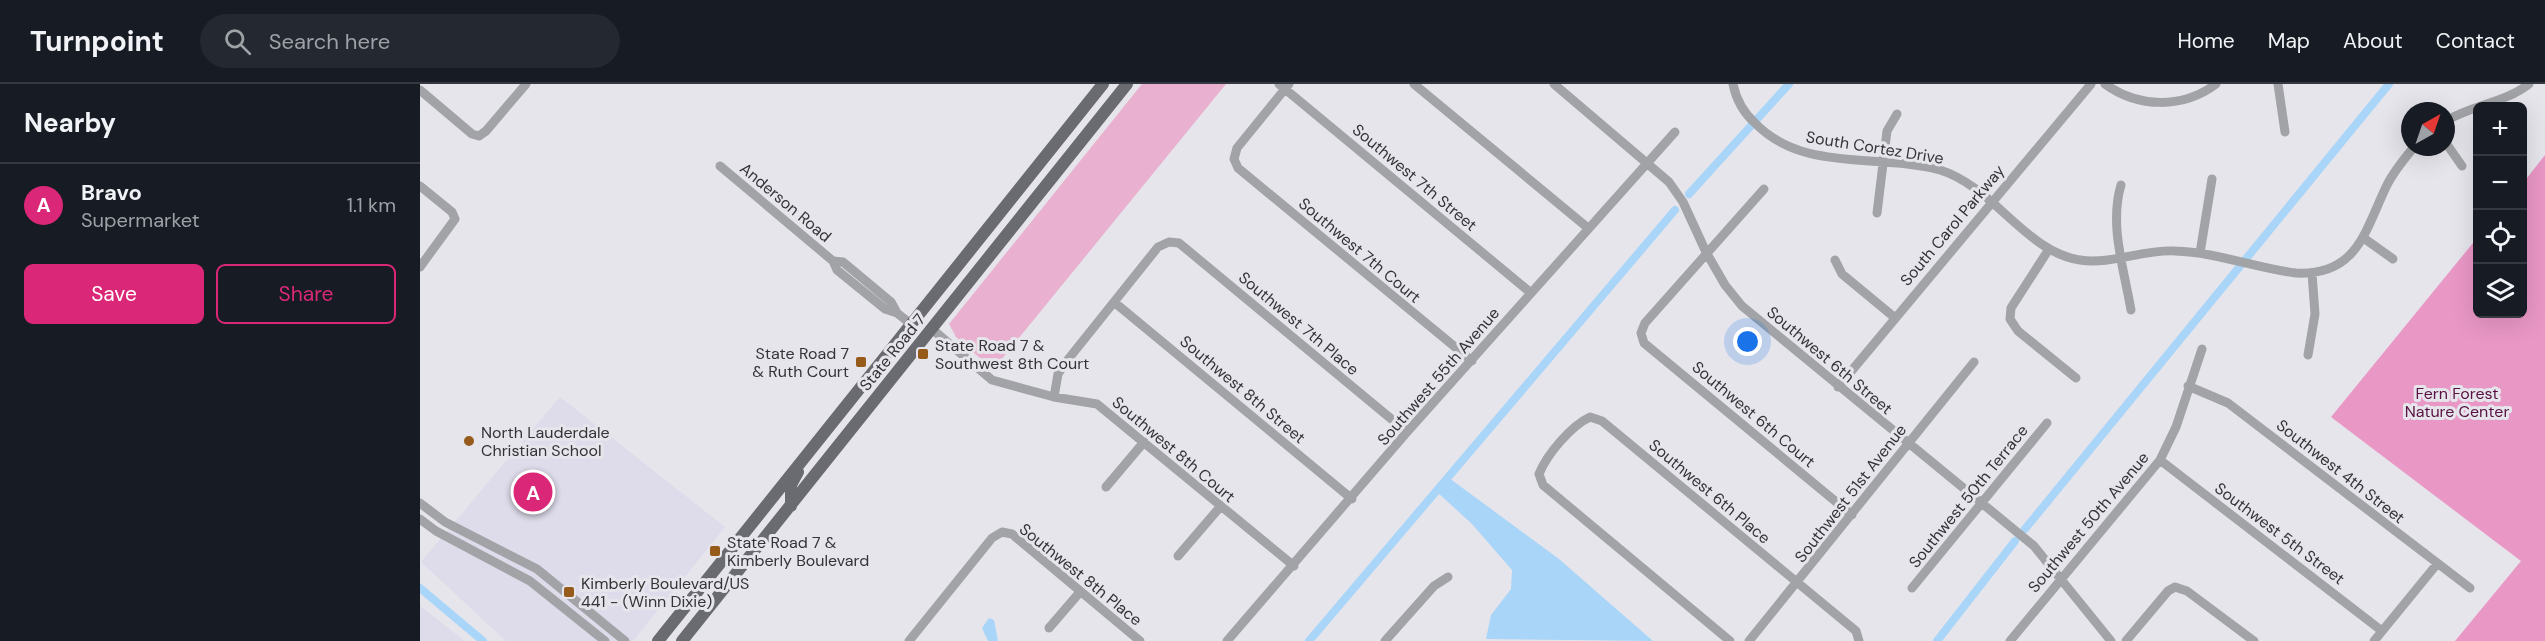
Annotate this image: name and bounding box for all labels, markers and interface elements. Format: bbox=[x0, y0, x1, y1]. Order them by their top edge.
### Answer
search box bbox=[200, 14, 620, 68]
text: Turnpoint bbox=[30, 23, 164, 60]
icon: search bbox=[221, 25, 254, 58]
text: Search here bbox=[269, 27, 390, 56]
text: Home bbox=[2177, 27, 2235, 55]
text: Map bbox=[2268, 27, 2310, 55]
text: About bbox=[2343, 27, 2403, 55]
text: Contact bbox=[2436, 27, 2515, 55]
north arrow bbox=[2401, 102, 2455, 156]
map controls bbox=[2473, 102, 2527, 318]
button: + bbox=[2473, 102, 2527, 156]
text: Nearby bbox=[24, 106, 116, 140]
street label: Southwest 7th Street bbox=[1348, 119, 1481, 236]
street label: South Cortez Drive bbox=[1805, 126, 1945, 169]
button: − bbox=[2473, 156, 2527, 210]
street label: Anderson Road bbox=[736, 158, 836, 247]
street label: South Carol Parkway bbox=[1896, 160, 2009, 290]
text: Bravo bbox=[81, 178, 142, 207]
text: A bbox=[36, 192, 51, 218]
text: 1.1 km bbox=[347, 192, 396, 218]
street label: Southwest 7th Court bbox=[1294, 193, 1425, 308]
text: Supermarket bbox=[81, 207, 200, 233]
button: locate bbox=[2473, 210, 2527, 264]
button: Save bbox=[24, 264, 204, 324]
button: Share bbox=[216, 264, 396, 324]
button: layers bbox=[2473, 264, 2527, 318]
street label: Southwest 7th Place bbox=[1234, 267, 1363, 380]
street label: Southwest 6th Street bbox=[1763, 302, 1897, 419]
street label: Southwest 55th Avenue bbox=[1373, 303, 1504, 450]
street label: State Road 7 bbox=[855, 309, 930, 395]
your location bbox=[1733, 327, 1762, 356]
street label: Southwest 8th Street bbox=[1176, 331, 1310, 448]
place label: State Road 7 & Southwest 8th Court bbox=[935, 335, 1089, 374]
place label: State Road 7 & Ruth Court bbox=[752, 343, 849, 382]
marker: State Road 7 & Southwest 8th Court bbox=[916, 347, 930, 361]
marker: State Road 7 & Ruth Court bbox=[854, 355, 868, 369]
street label: Southwest 6th Court bbox=[1688, 357, 1820, 472]
park label: Fern Forest Nature Center bbox=[2405, 383, 2509, 422]
street label: Southwest 8th Court bbox=[1108, 392, 1240, 507]
street label: Southwest 4th Street bbox=[2272, 415, 2409, 528]
street label: Southwest 51st Avenue bbox=[1790, 420, 1911, 567]
street label: Southwest 50th Terrace bbox=[1904, 420, 2033, 572]
place label: North Lauderdale Christian School bbox=[481, 422, 610, 461]
marker: North Lauderdale Christian School bbox=[462, 434, 476, 448]
street label: Southwest 6th Place bbox=[1645, 434, 1775, 548]
street label: Southwest 50th Avenue bbox=[2023, 448, 2153, 597]
pin: A bbox=[514, 470, 552, 514]
street label: Southwest 5th Street bbox=[2211, 478, 2349, 589]
street label: Southwest 8th Place bbox=[1015, 518, 1146, 630]
place label: State Road 7 & Kimberly Boulevard bbox=[727, 532, 869, 571]
marker: State Road 7 & Kimberly Boulevard bbox=[708, 544, 722, 558]
place label: Kimberly Boulevard/US 441 - (Winn Dixie) bbox=[581, 573, 749, 612]
marker: Kimberly Boulevard/US 441 - (Winn Dixie) bbox=[562, 585, 576, 599]

